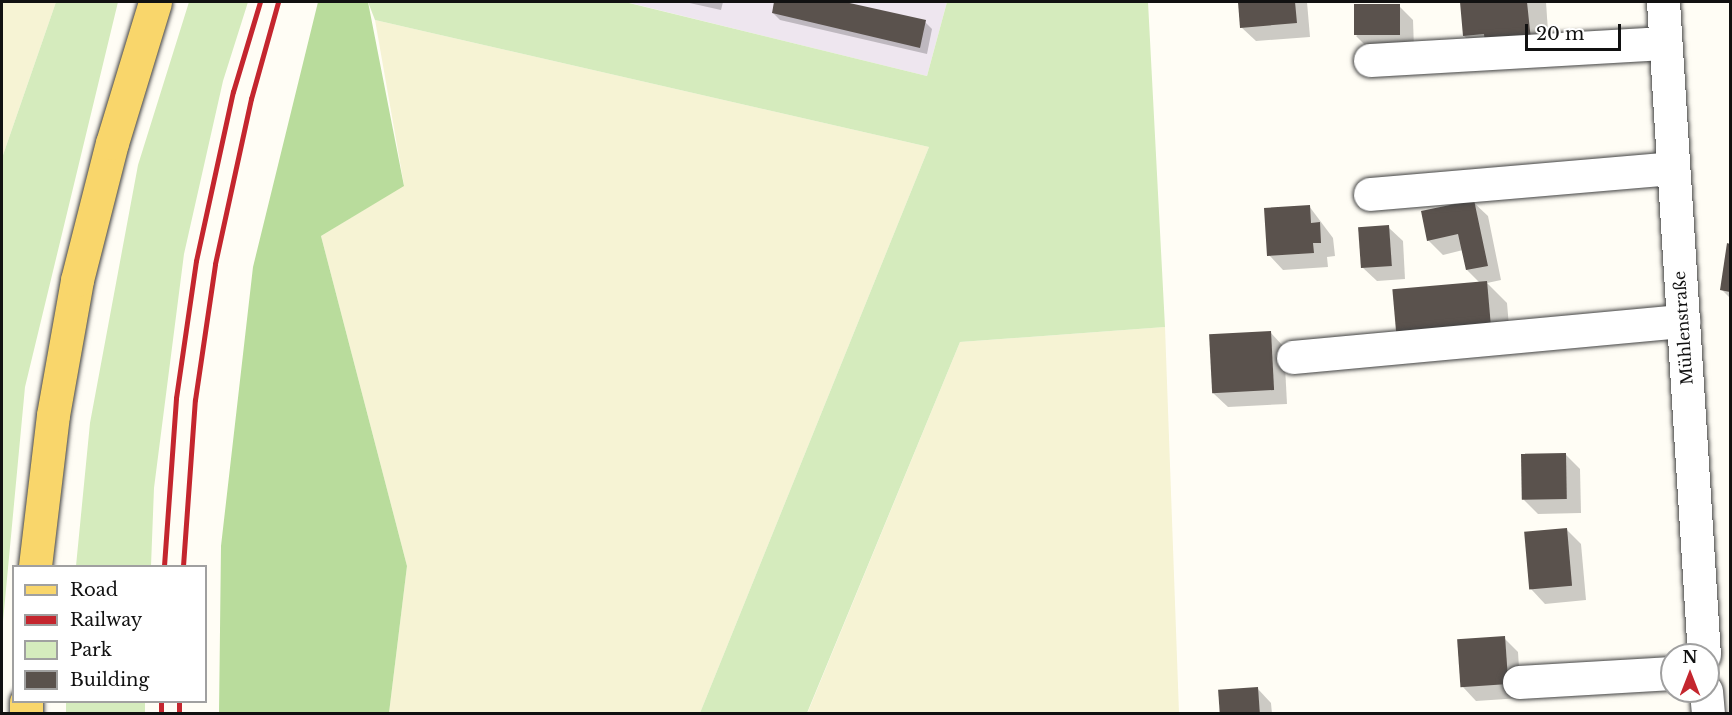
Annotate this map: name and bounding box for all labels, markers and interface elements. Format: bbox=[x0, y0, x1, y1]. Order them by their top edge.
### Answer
scale bar bbox=[1528, 12, 1624, 50]
text: 20 m bbox=[1536, 23, 1584, 45]
street label: Mühlenstraße bbox=[1669, 270, 1697, 386]
legend bbox=[12, 565, 207, 703]
text: Road bbox=[70, 579, 118, 601]
text: Railway bbox=[70, 609, 142, 631]
text: Park bbox=[70, 639, 112, 661]
north arrow bbox=[1660, 643, 1720, 703]
text: N bbox=[1682, 647, 1698, 667]
text: Building bbox=[70, 669, 149, 691]

